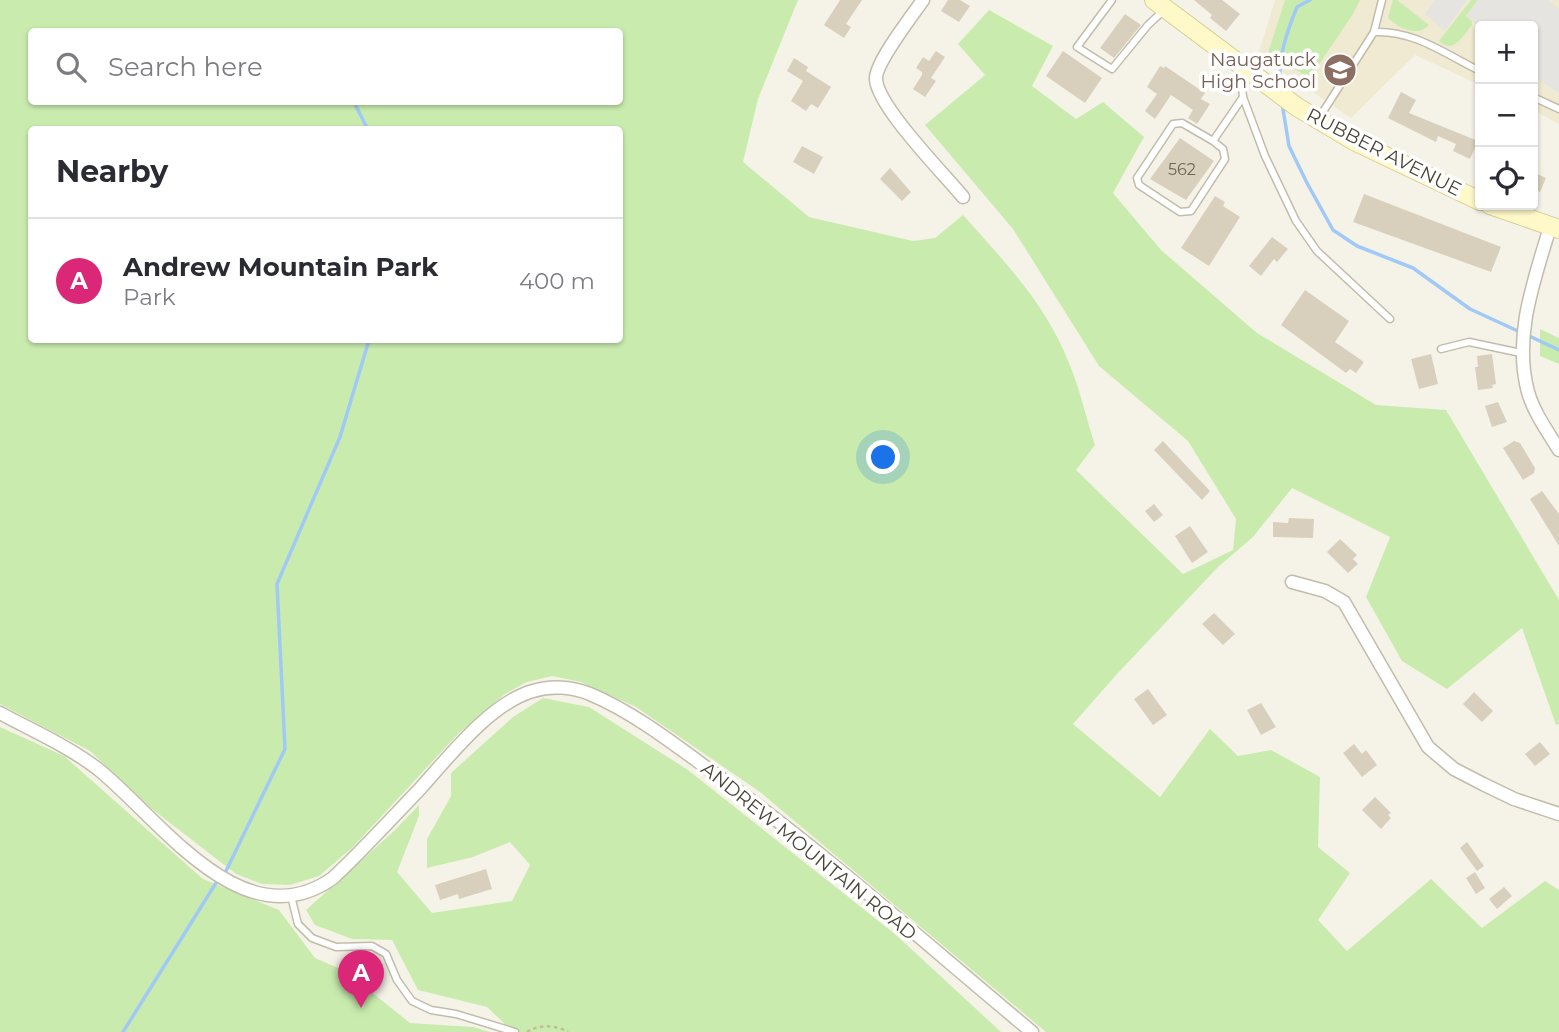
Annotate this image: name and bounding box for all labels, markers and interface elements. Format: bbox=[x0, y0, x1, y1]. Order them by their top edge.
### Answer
map controls bbox=[1475, 21, 1538, 210]
button: + bbox=[1475, 21, 1538, 84]
search box bbox=[28, 28, 623, 105]
icon: search bbox=[52, 48, 90, 86]
place label: Naugatuck High School bbox=[1201, 48, 1317, 93]
text: Search here bbox=[108, 51, 263, 83]
school or university icon: Naugatuck High School bbox=[1321, 51, 1359, 89]
button: − bbox=[1475, 84, 1538, 147]
street label: RUBBER AVENUE bbox=[1303, 103, 1465, 201]
button: locate bbox=[1475, 147, 1538, 210]
text: Nearby bbox=[56, 153, 168, 190]
house number: 562 bbox=[1168, 160, 1196, 179]
text: Andrew Mountain Park bbox=[123, 251, 438, 283]
text: A bbox=[70, 267, 88, 295]
text: 400 m bbox=[519, 267, 595, 295]
text: Park bbox=[123, 283, 176, 311]
your location bbox=[866, 440, 900, 474]
street label: ANDREW MOUNTAIN ROAD bbox=[697, 757, 921, 945]
pin: A bbox=[338, 950, 384, 1008]

